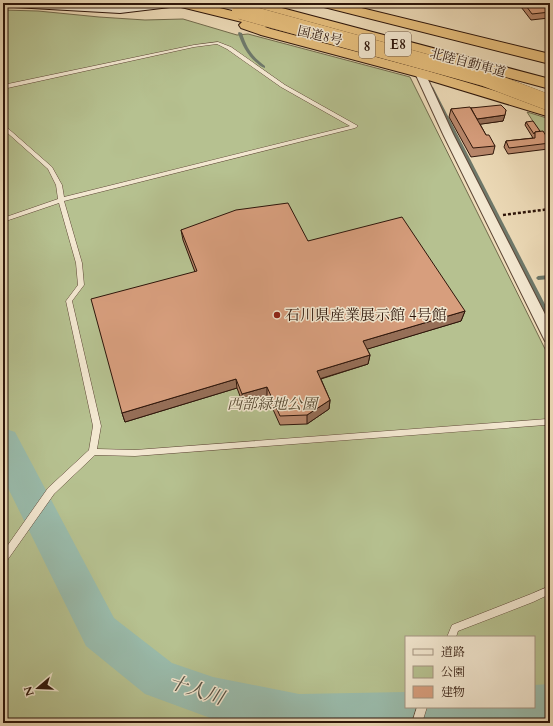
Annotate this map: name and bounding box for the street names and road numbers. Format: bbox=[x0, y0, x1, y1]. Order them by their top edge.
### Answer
street label: 国道8号 bbox=[296, 22, 344, 50]
road number: E8 bbox=[385, 32, 411, 56]
road number: 8 bbox=[359, 34, 375, 58]
street label: 北陸自動車道 bbox=[428, 44, 508, 82]

